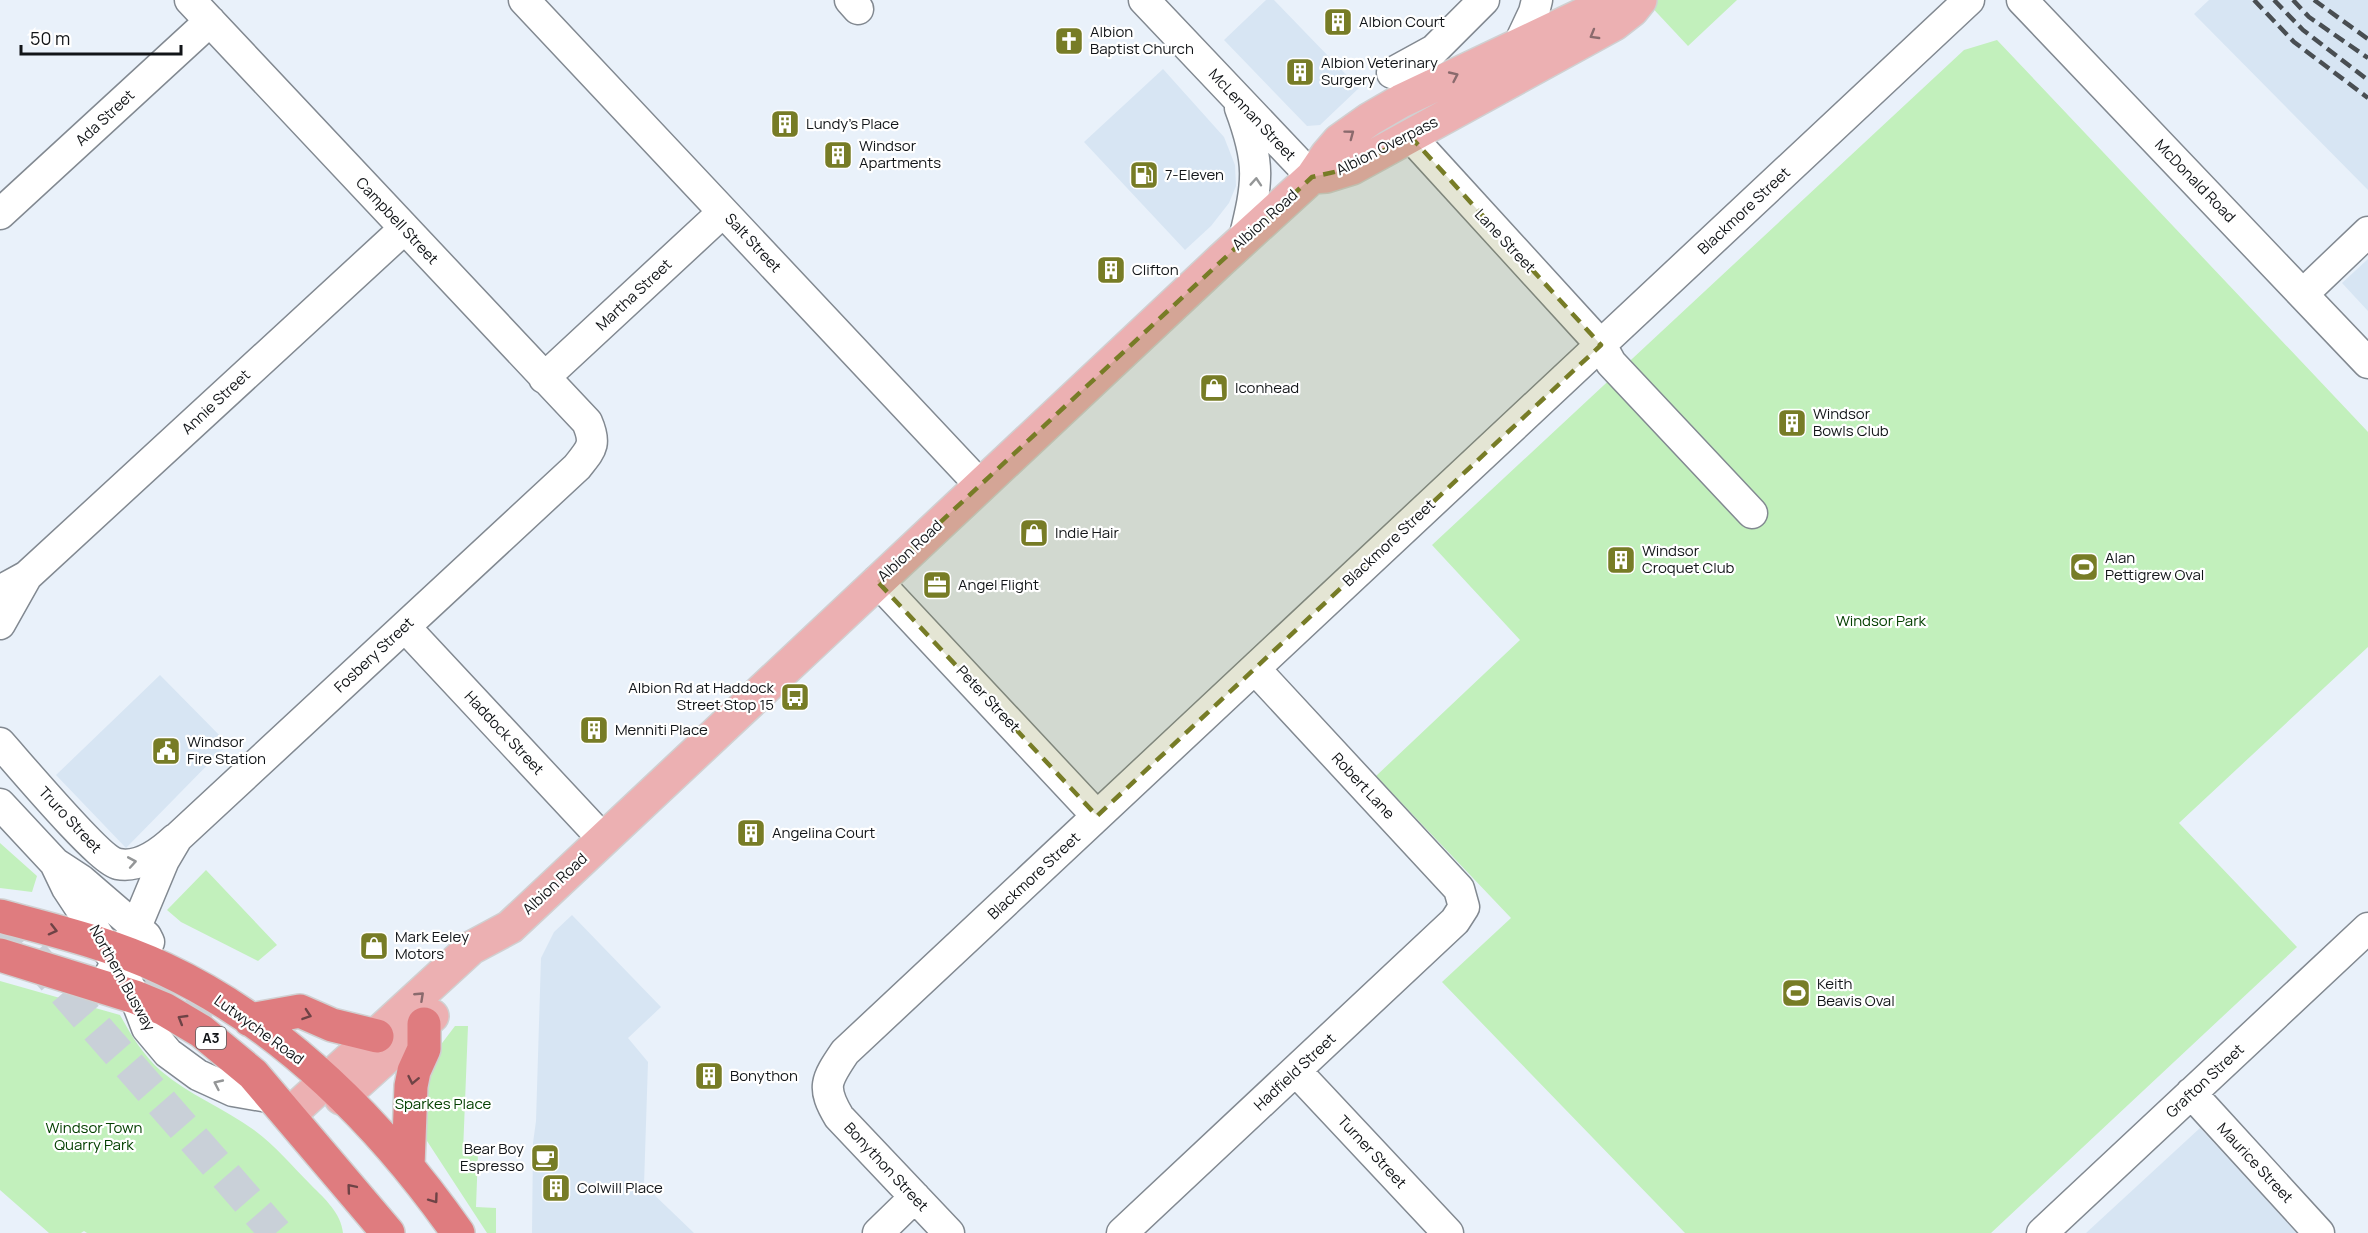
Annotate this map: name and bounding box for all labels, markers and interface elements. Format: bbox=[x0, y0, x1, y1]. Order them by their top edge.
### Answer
building icon: Albion Court bbox=[1322, 6, 1354, 38]
place label: Albion Court bbox=[1359, 11, 1445, 32]
scale bar bbox=[21, 18, 182, 56]
place label: Albion Baptist Church bbox=[1090, 21, 1194, 59]
church icon: Albion Baptist Church bbox=[1053, 25, 1085, 57]
text: 50 m bbox=[30, 26, 70, 50]
one-way arrow bbox=[1590, 28, 1600, 39]
place label: Albion Veterinary Surgery bbox=[1321, 52, 1438, 90]
building icon: Albion Veterinary Surgery bbox=[1284, 56, 1316, 88]
street label: McLennan Street bbox=[1204, 64, 1301, 165]
one-way arrow bbox=[1448, 72, 1459, 84]
street label: Ada Street bbox=[71, 85, 139, 150]
building icon: Lundy's Place bbox=[769, 108, 801, 140]
street label: Albion Overpass bbox=[1332, 111, 1441, 180]
place label: Lundy's Place bbox=[806, 113, 899, 134]
one-way arrow bbox=[1343, 130, 1354, 141]
street label: McDonald Road bbox=[2150, 134, 2240, 227]
place label: Windsor Apartments bbox=[859, 135, 941, 173]
building icon: Windsor Apartments bbox=[822, 139, 854, 171]
fuel station icon: 7-Eleven bbox=[1128, 159, 1160, 191]
street label: Blackmore Street bbox=[1693, 162, 1794, 259]
place label: 7-Eleven bbox=[1165, 164, 1224, 185]
street label: Campbell Street bbox=[351, 172, 443, 269]
one-way arrow bbox=[1249, 177, 1262, 186]
street label: Albion Road bbox=[1227, 184, 1302, 255]
street label: Lane Street bbox=[1470, 204, 1541, 277]
street label: Salt Street bbox=[720, 208, 786, 277]
street label: Martha Street bbox=[591, 254, 676, 335]
building icon: Clifton bbox=[1095, 254, 1127, 286]
place label: Clifton bbox=[1132, 259, 1179, 280]
street label: Annie Street bbox=[177, 364, 255, 439]
shop icon: Iconhead bbox=[1198, 372, 1230, 404]
place label: Iconhead bbox=[1235, 377, 1299, 398]
place label: Windsor Bowls Club bbox=[1813, 403, 1889, 441]
building icon: Windsor Bowls Club bbox=[1776, 407, 1808, 439]
street label: Blackmore Street bbox=[1338, 494, 1439, 591]
street label: Albion Road bbox=[873, 515, 947, 586]
shop icon: Indie Hair bbox=[1018, 517, 1050, 549]
place label: Indie Hair bbox=[1055, 522, 1120, 543]
place label: Windsor Croquet Club bbox=[1642, 540, 1735, 578]
building icon: Windsor Croquet Club bbox=[1605, 544, 1637, 576]
place label: Alan Pettigrew Oval bbox=[2105, 547, 2204, 585]
sports icon: Alan Pettigrew Oval bbox=[2068, 551, 2100, 583]
office icon: Angel Flight bbox=[921, 569, 953, 601]
place label: Angel Flight bbox=[958, 574, 1039, 595]
park label: Windsor Park bbox=[1836, 610, 1927, 631]
street label: Fosbery Street bbox=[329, 612, 418, 697]
street label: Peter Street bbox=[952, 661, 1025, 737]
place label: Albion Rd at Haddock Street Stop 15 bbox=[628, 677, 775, 715]
bus stop icon: Albion Rd at Haddock Street Stop 15 bbox=[779, 681, 811, 713]
street label: Haddock Street bbox=[460, 686, 549, 779]
building icon: Menniti Place bbox=[578, 714, 610, 746]
place label: Menniti Place bbox=[615, 719, 708, 740]
place label: Windsor Fire Station bbox=[187, 731, 266, 769]
public building icon: Windsor Fire Station bbox=[150, 735, 182, 767]
street label: Robert Lane bbox=[1327, 748, 1400, 824]
street label: Truro Street bbox=[34, 782, 107, 857]
building icon: Angelina Court bbox=[735, 817, 767, 849]
place label: Angelina Court bbox=[772, 822, 875, 843]
street label: Blackmore Street bbox=[983, 827, 1084, 924]
street label: Albion Road bbox=[518, 848, 592, 919]
one-way arrow bbox=[127, 856, 137, 869]
street label: Northern Busway bbox=[85, 921, 160, 1035]
one-way arrow bbox=[48, 922, 58, 935]
place label: Mark Eeley Motors bbox=[395, 926, 469, 964]
shop icon: Mark Eeley Motors bbox=[358, 930, 390, 962]
place label: Keith Beavis Oval bbox=[1817, 973, 1895, 1011]
sports icon: Keith Beavis Oval bbox=[1780, 977, 1812, 1009]
street label: Lutwyche Road bbox=[210, 990, 308, 1069]
one-way arrow bbox=[413, 993, 424, 1004]
one-way arrow bbox=[301, 1008, 311, 1020]
one-way arrow bbox=[178, 1015, 188, 1027]
road number: A3 bbox=[196, 1027, 226, 1049]
street label: Hadfield Street bbox=[1249, 1028, 1340, 1115]
street label: Grafton Street bbox=[2161, 1039, 2248, 1122]
building icon: Bonython bbox=[693, 1060, 725, 1092]
place label: Bonython bbox=[730, 1065, 798, 1086]
one-way arrow bbox=[407, 1075, 420, 1085]
one-way arrow bbox=[213, 1079, 224, 1091]
park label: Sparkes Place bbox=[395, 1093, 491, 1114]
street label: Turner Street bbox=[1333, 1111, 1412, 1193]
park label: Windsor Town Quarry Park bbox=[46, 1117, 143, 1155]
street label: Bonython Street bbox=[839, 1117, 933, 1216]
street label: Maurice Street bbox=[2213, 1118, 2298, 1207]
place label: Bear Boy Espresso bbox=[460, 1138, 524, 1176]
cafe icon: Bear Boy Espresso bbox=[529, 1142, 561, 1174]
building icon: Colwill Place bbox=[540, 1172, 572, 1204]
place label: Colwill Place bbox=[577, 1177, 663, 1198]
one-way arrow bbox=[347, 1184, 358, 1195]
one-way arrow bbox=[426, 1192, 437, 1203]

